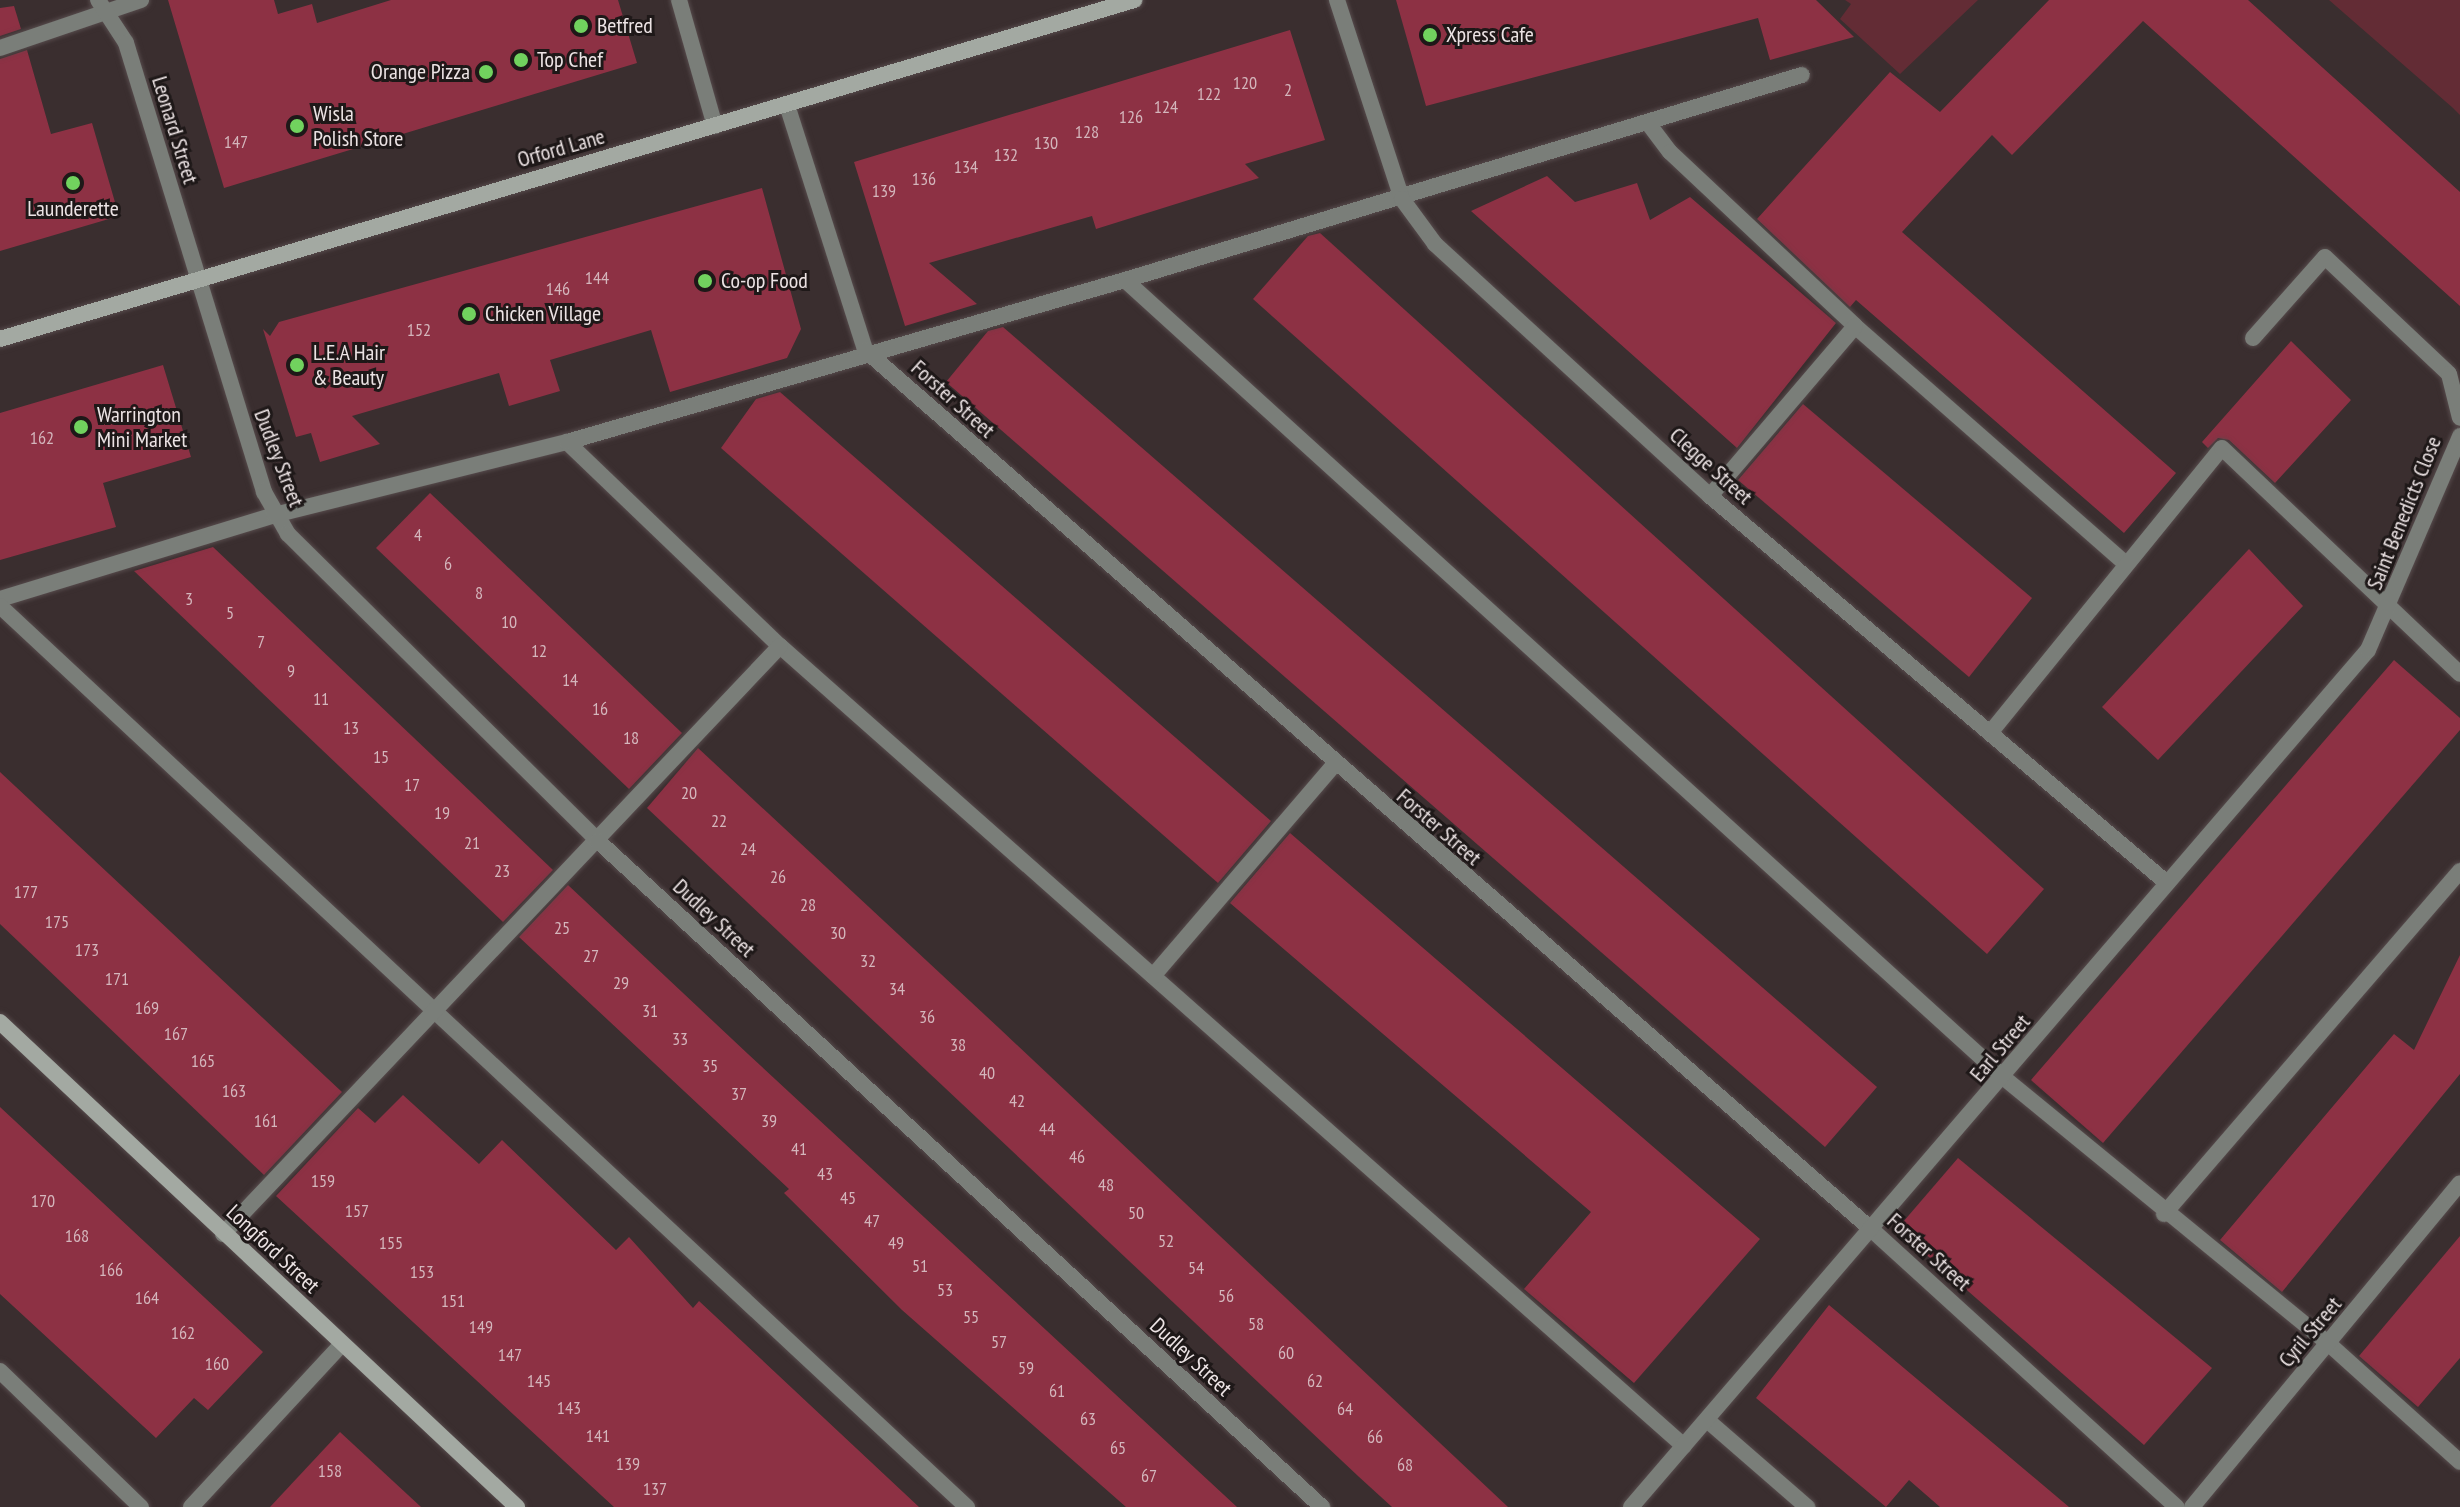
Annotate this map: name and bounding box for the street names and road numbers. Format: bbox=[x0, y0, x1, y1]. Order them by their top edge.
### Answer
street label: Leonard Street bbox=[146, 73, 204, 187]
street label: Orford Lane bbox=[514, 123, 608, 173]
street label: Forster Street bbox=[906, 355, 1000, 443]
street label: Dudley Street bbox=[248, 405, 310, 511]
street label: Clegge Street bbox=[1664, 422, 1758, 510]
street label: Saint Benedicts Close bbox=[2361, 432, 2447, 594]
street label: Forster Street bbox=[1391, 783, 1487, 871]
street label: Dudley Street bbox=[667, 873, 761, 963]
street label: Earl Street bbox=[1964, 1009, 2036, 1087]
street label: Longford Street bbox=[221, 1199, 325, 1299]
street label: Forster Street bbox=[1882, 1208, 1976, 1296]
street label: Cyril Street bbox=[2273, 1291, 2347, 1373]
street label: Dudley Street bbox=[1144, 1312, 1238, 1402]

